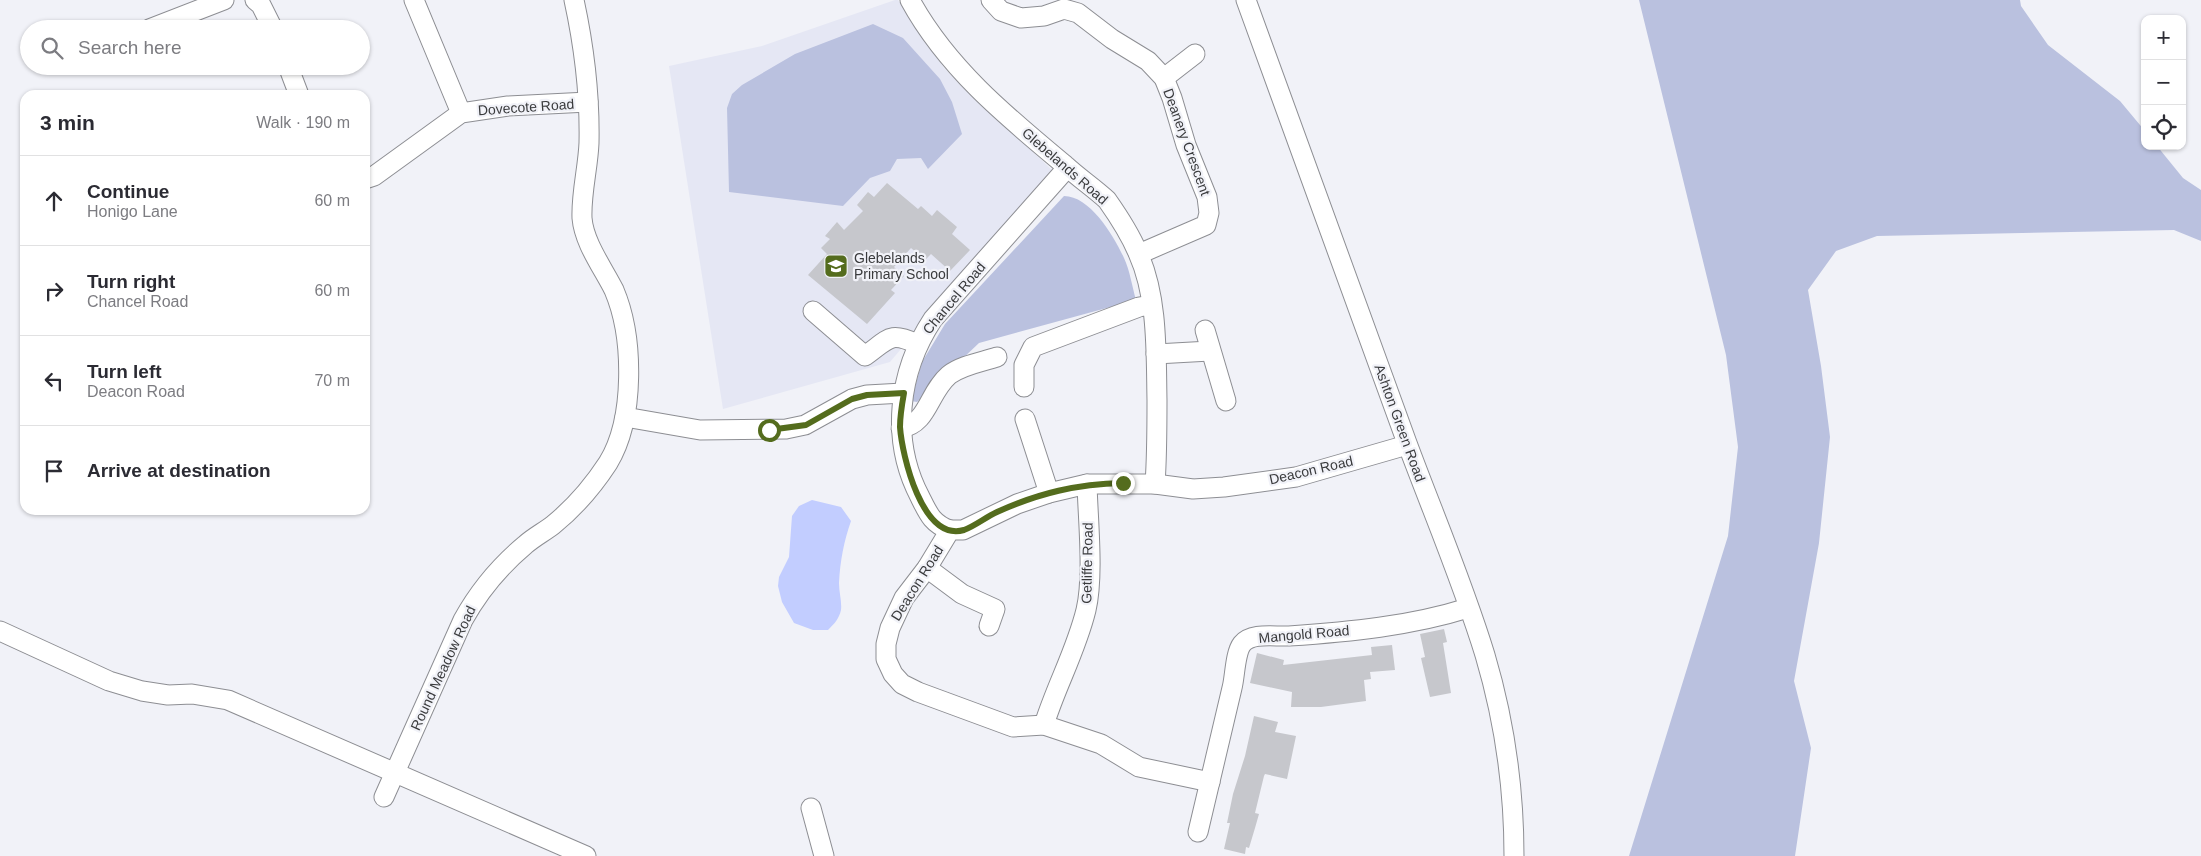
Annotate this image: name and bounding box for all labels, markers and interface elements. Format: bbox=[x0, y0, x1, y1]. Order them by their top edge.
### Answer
map controls bbox=[2141, 15, 2186, 150]
button: + bbox=[2141, 15, 2186, 60]
search box bbox=[20, 20, 370, 75]
icon: search bbox=[38, 34, 66, 62]
text: Search here bbox=[78, 37, 182, 58]
button: − bbox=[2141, 60, 2186, 105]
street label: Deanery Crescent bbox=[1160, 86, 1214, 198]
street label: Dovecote Road bbox=[477, 96, 575, 118]
button: locate bbox=[2141, 105, 2186, 150]
text: 3 min bbox=[40, 111, 95, 134]
text: Walk · 190 m bbox=[256, 114, 350, 131]
street label: Glebelands Road bbox=[1019, 124, 1111, 208]
text: Continue bbox=[87, 181, 169, 202]
icon: ahead bbox=[40, 187, 68, 215]
text: 60 m bbox=[314, 192, 350, 209]
text: Honigo Lane bbox=[87, 203, 178, 220]
place label: Glebelands Primary School bbox=[854, 250, 949, 282]
school or university icon: Glebelands Primary School bbox=[823, 253, 849, 279]
street label: Chancel Road bbox=[919, 259, 989, 337]
text: Turn right bbox=[87, 271, 175, 292]
icon: right bbox=[40, 277, 68, 305]
text: 60 m bbox=[314, 282, 350, 299]
text: Chancel Road bbox=[87, 293, 188, 310]
text: Turn left bbox=[87, 361, 162, 382]
street label: Ashton Green Road bbox=[1371, 362, 1429, 484]
icon: left bbox=[40, 367, 68, 395]
text: 70 m bbox=[314, 372, 350, 389]
text: Deacon Road bbox=[87, 383, 185, 400]
route start bbox=[758, 419, 781, 442]
street label: Deacon Road bbox=[1267, 453, 1355, 487]
icon: arrive bbox=[40, 457, 68, 485]
text: Arrive at destination bbox=[87, 460, 271, 481]
route end bbox=[1112, 472, 1135, 495]
street label: Getliffe Road bbox=[1078, 522, 1096, 604]
street label: Deacon Road bbox=[888, 542, 946, 624]
street label: Round Meadow Road bbox=[407, 603, 479, 733]
street label: Mangold Road bbox=[1258, 622, 1350, 646]

